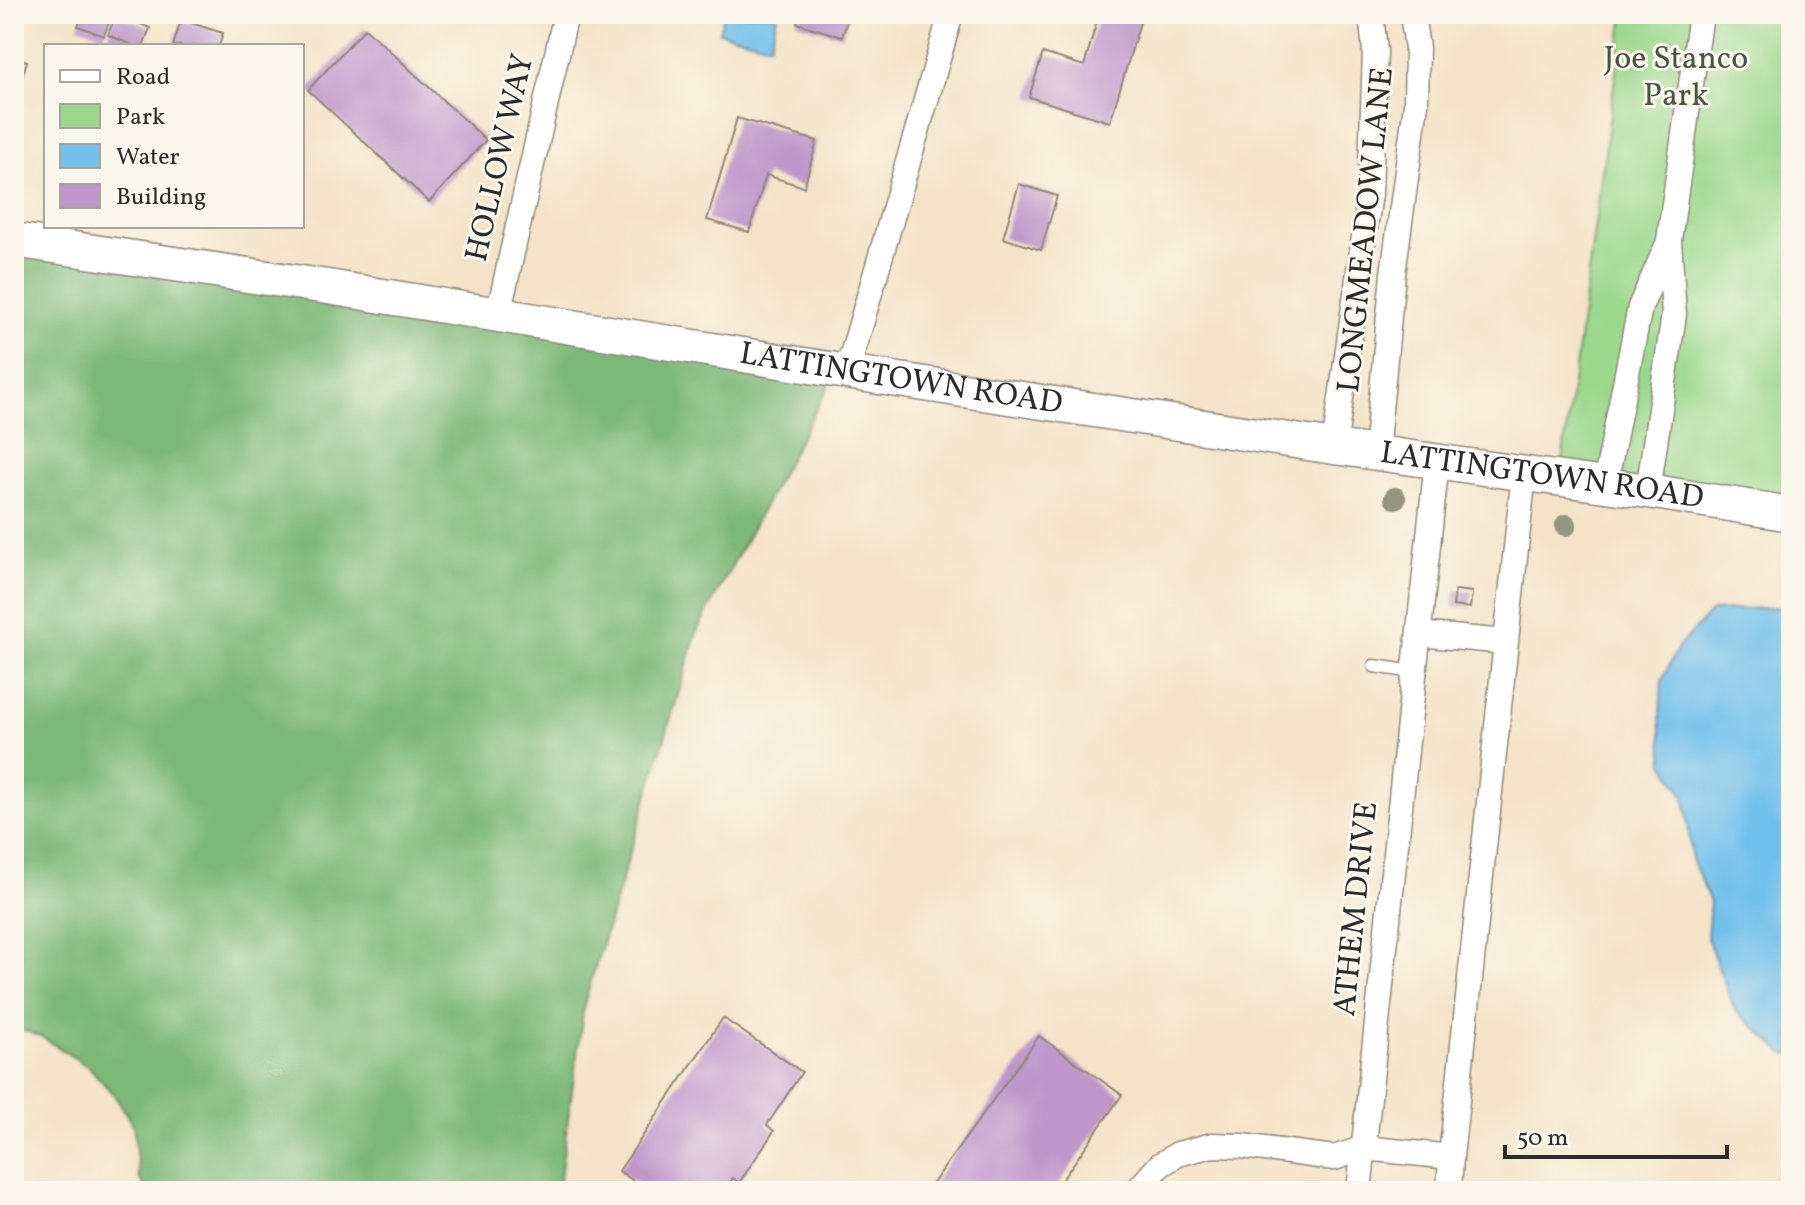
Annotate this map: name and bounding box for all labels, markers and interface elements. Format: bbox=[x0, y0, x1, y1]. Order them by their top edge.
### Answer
park label: Joe Stanco Park bbox=[1604, 38, 1748, 119]
legend bbox=[44, 44, 304, 228]
street label: HOLLOW WAY bbox=[456, 50, 546, 266]
text: Road bbox=[116, 61, 170, 95]
street label: LONGMEADOW LANE bbox=[1328, 65, 1406, 395]
text: Park bbox=[116, 101, 165, 135]
text: Water bbox=[116, 141, 180, 175]
text: Building bbox=[116, 181, 206, 215]
street label: LATTINGTOWN ROAD bbox=[736, 333, 1066, 427]
street label: LATTINGTOWN ROAD bbox=[1377, 432, 1707, 522]
street label: ATHEM DRIVE bbox=[1324, 800, 1390, 1018]
scale bar bbox=[1505, 1109, 1727, 1159]
text: 50 m bbox=[1517, 1122, 1569, 1156]

